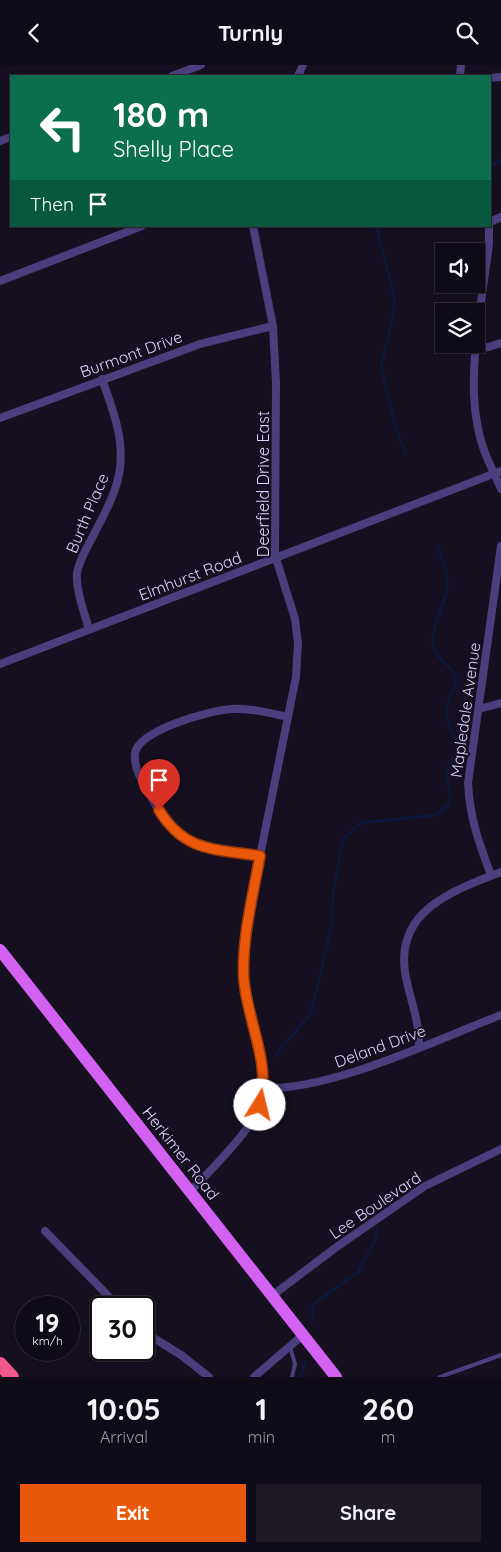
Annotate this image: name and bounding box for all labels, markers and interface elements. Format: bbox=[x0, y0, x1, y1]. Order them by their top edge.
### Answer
icon: back bbox=[20, 19, 48, 47]
text: Turnly bbox=[218, 19, 283, 47]
icon: search bbox=[453, 19, 481, 47]
text: 180 m bbox=[113, 92, 209, 136]
icon: left bbox=[30, 95, 95, 160]
text: Shelly Place bbox=[113, 135, 234, 163]
icon: arrive bbox=[84, 190, 112, 218]
text: Then bbox=[30, 192, 74, 216]
map controls bbox=[435, 243, 485, 353]
button: sound bbox=[435, 243, 485, 293]
button: layers bbox=[435, 303, 485, 353]
street label: Burmont Drive bbox=[77, 326, 185, 382]
street label: Deerfield Drive East bbox=[253, 411, 273, 557]
street label: Burth Place bbox=[61, 470, 113, 556]
street label: Elmhurst Road bbox=[136, 547, 244, 605]
street label: Mapledale Avenue bbox=[446, 641, 484, 779]
pin bbox=[138, 759, 180, 810]
icon: arrive bbox=[145, 766, 173, 794]
street label: Deland Drive bbox=[332, 1020, 428, 1072]
position arrow bbox=[233, 1078, 285, 1130]
street label: Herkimer Road bbox=[138, 1102, 224, 1204]
street label: Lee Boulevard bbox=[325, 1167, 425, 1243]
speed limit sign: 30 bbox=[90, 1296, 155, 1361]
text: 19 bbox=[36, 1307, 59, 1338]
text: km/h bbox=[32, 1333, 63, 1348]
text: 10:05 bbox=[87, 1390, 161, 1428]
text: 1 bbox=[256, 1390, 267, 1428]
text: 260 bbox=[362, 1390, 414, 1428]
text: Arrival bbox=[100, 1427, 148, 1447]
text: min bbox=[248, 1427, 275, 1447]
text: m bbox=[381, 1427, 395, 1447]
button: Exit bbox=[20, 1484, 246, 1542]
button: Share bbox=[256, 1484, 481, 1542]

